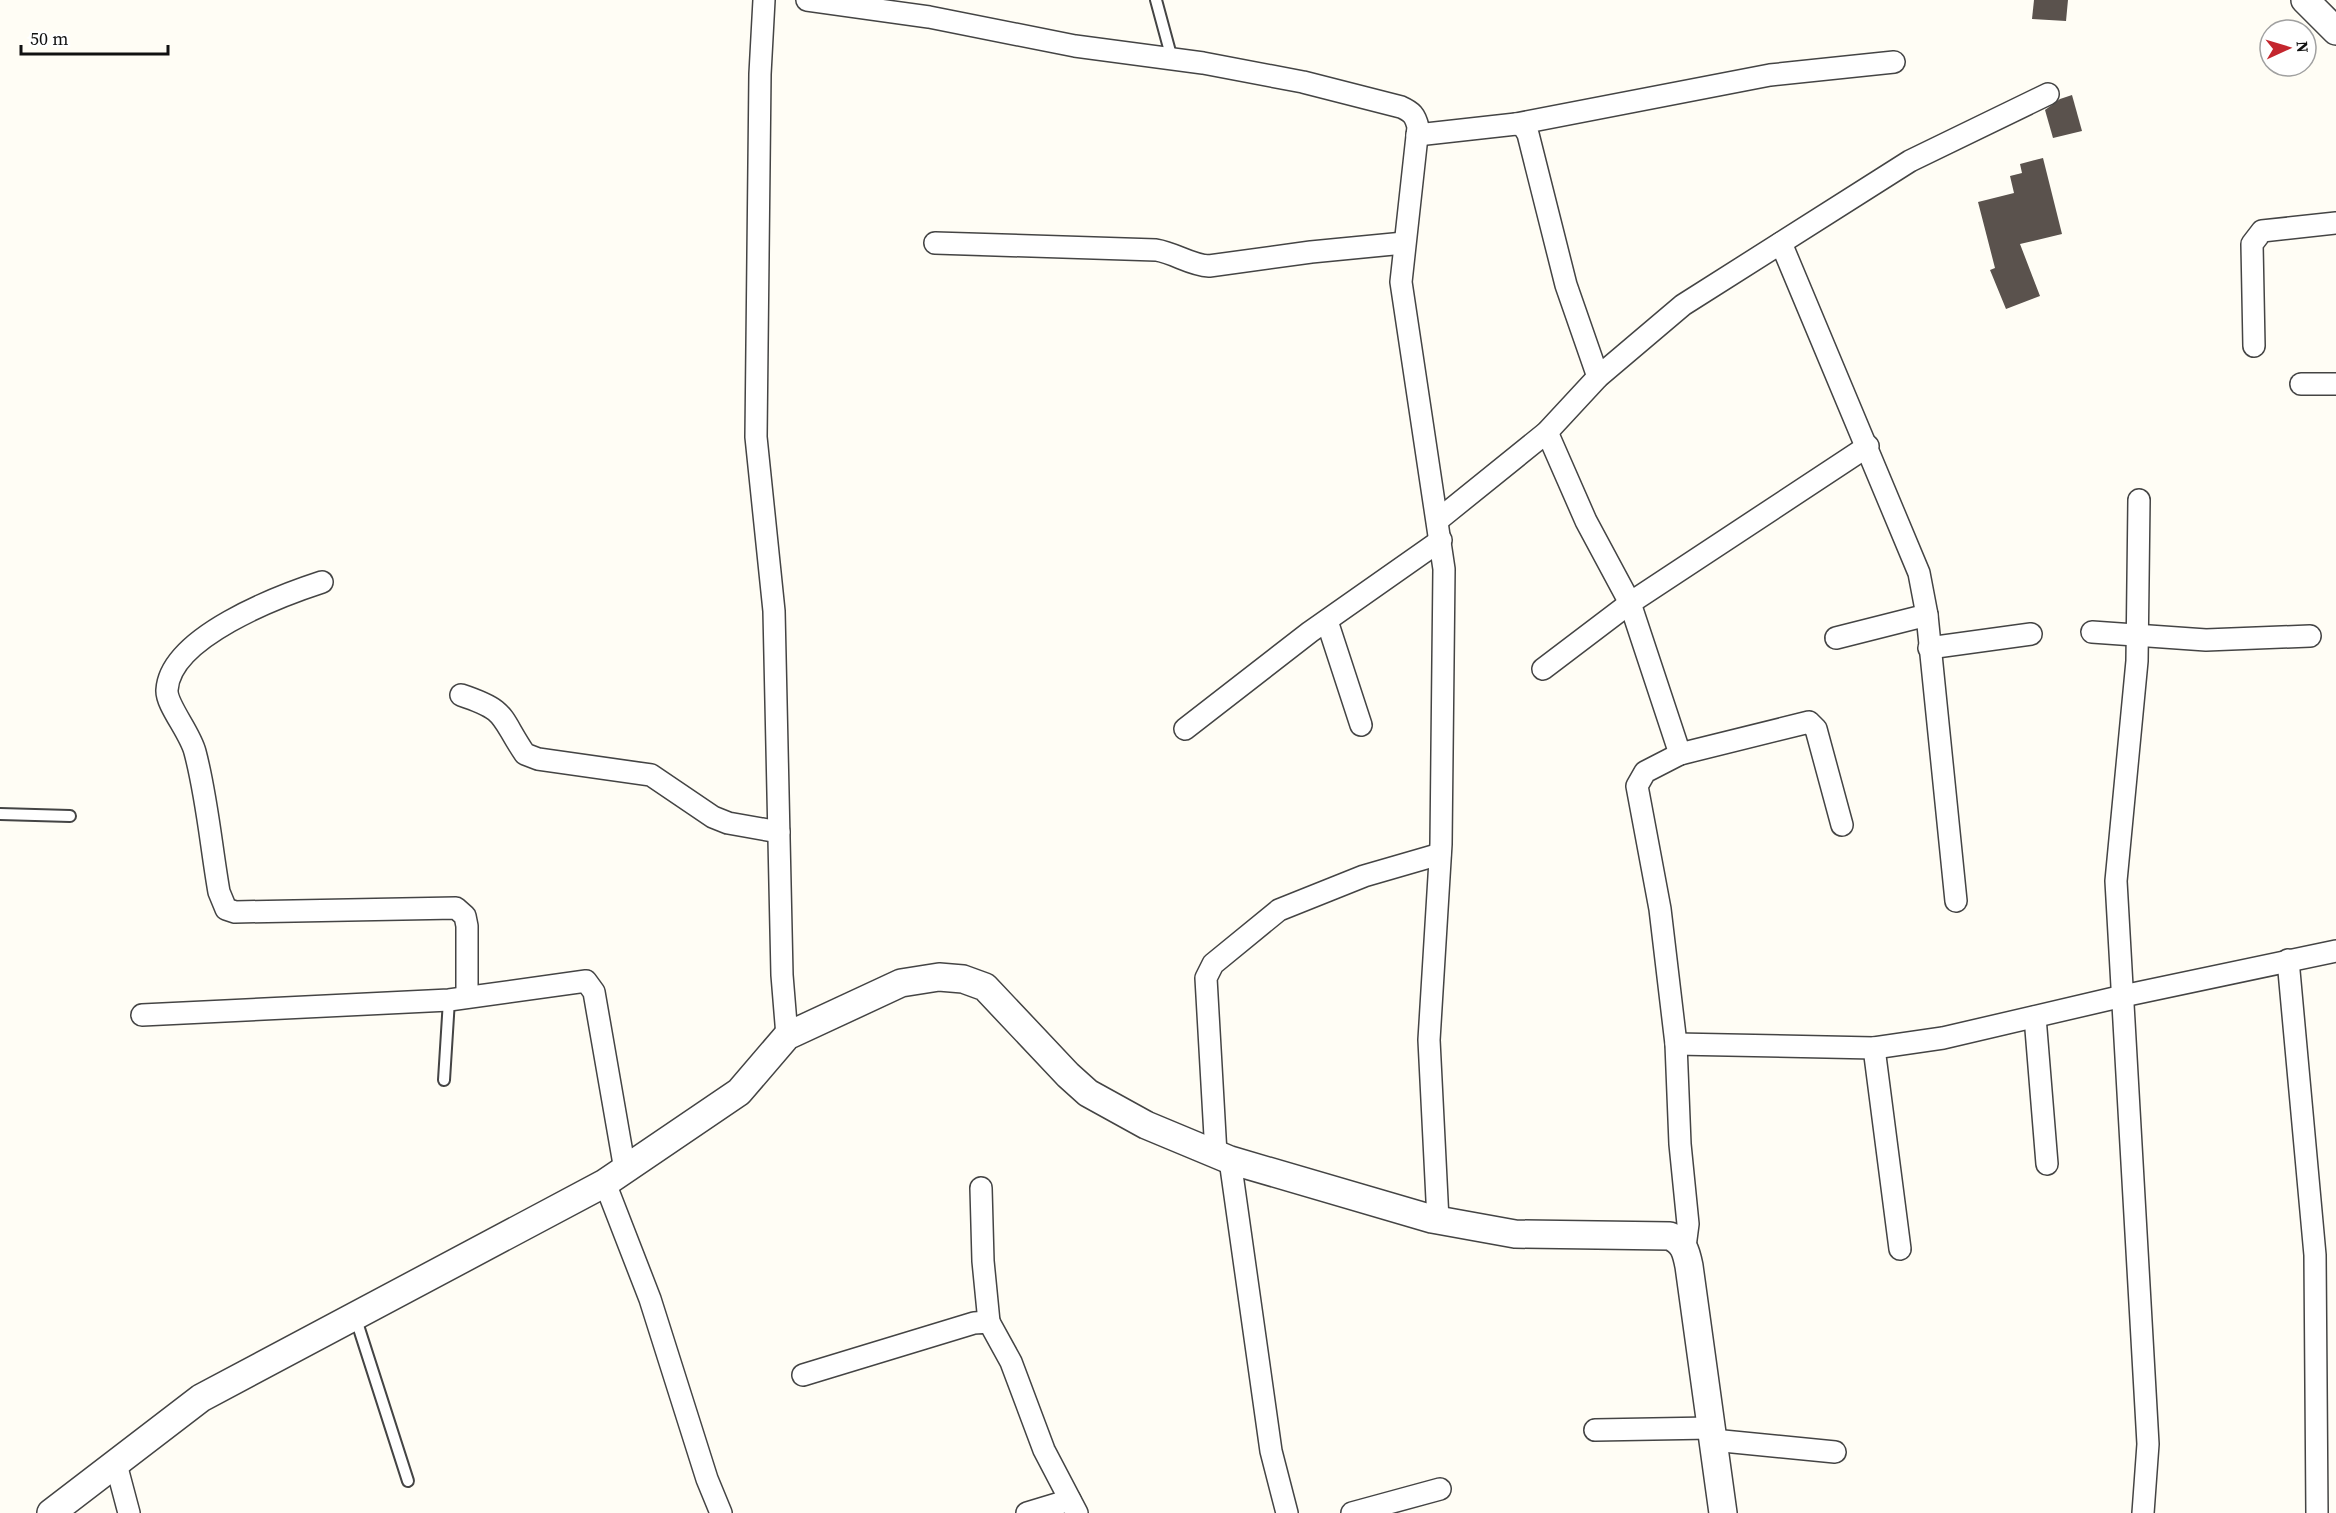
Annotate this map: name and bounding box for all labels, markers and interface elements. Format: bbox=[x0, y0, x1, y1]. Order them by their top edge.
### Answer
scale bar bbox=[21, 18, 168, 56]
north arrow bbox=[2258, 18, 2318, 78]
text: 50 m bbox=[30, 26, 68, 51]
text: N bbox=[2292, 40, 2314, 54]

